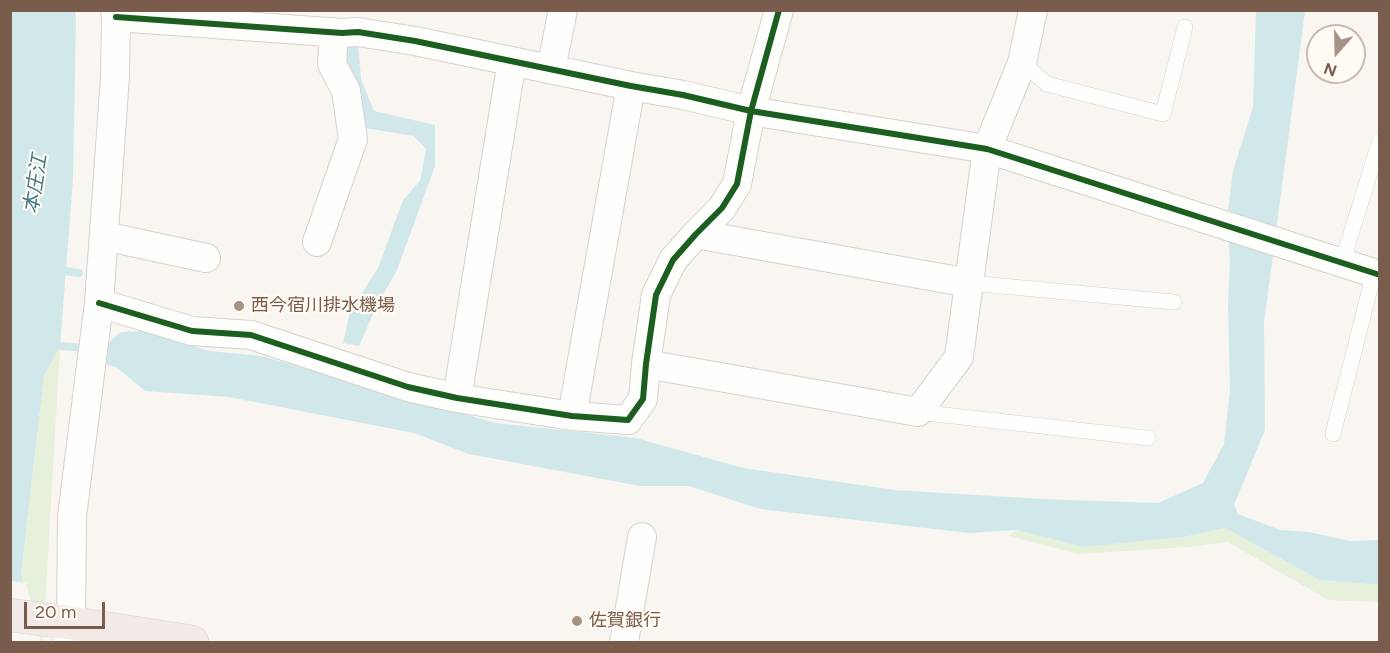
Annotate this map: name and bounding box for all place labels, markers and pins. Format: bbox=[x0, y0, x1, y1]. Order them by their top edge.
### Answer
place label: 西今宿川排水機場 bbox=[251, 295, 395, 317]
marker: 西今宿川排水機場 bbox=[232, 299, 246, 313]
place label: 佐賀銀行 bbox=[589, 610, 661, 632]
marker: 佐賀銀行 bbox=[570, 614, 584, 628]

